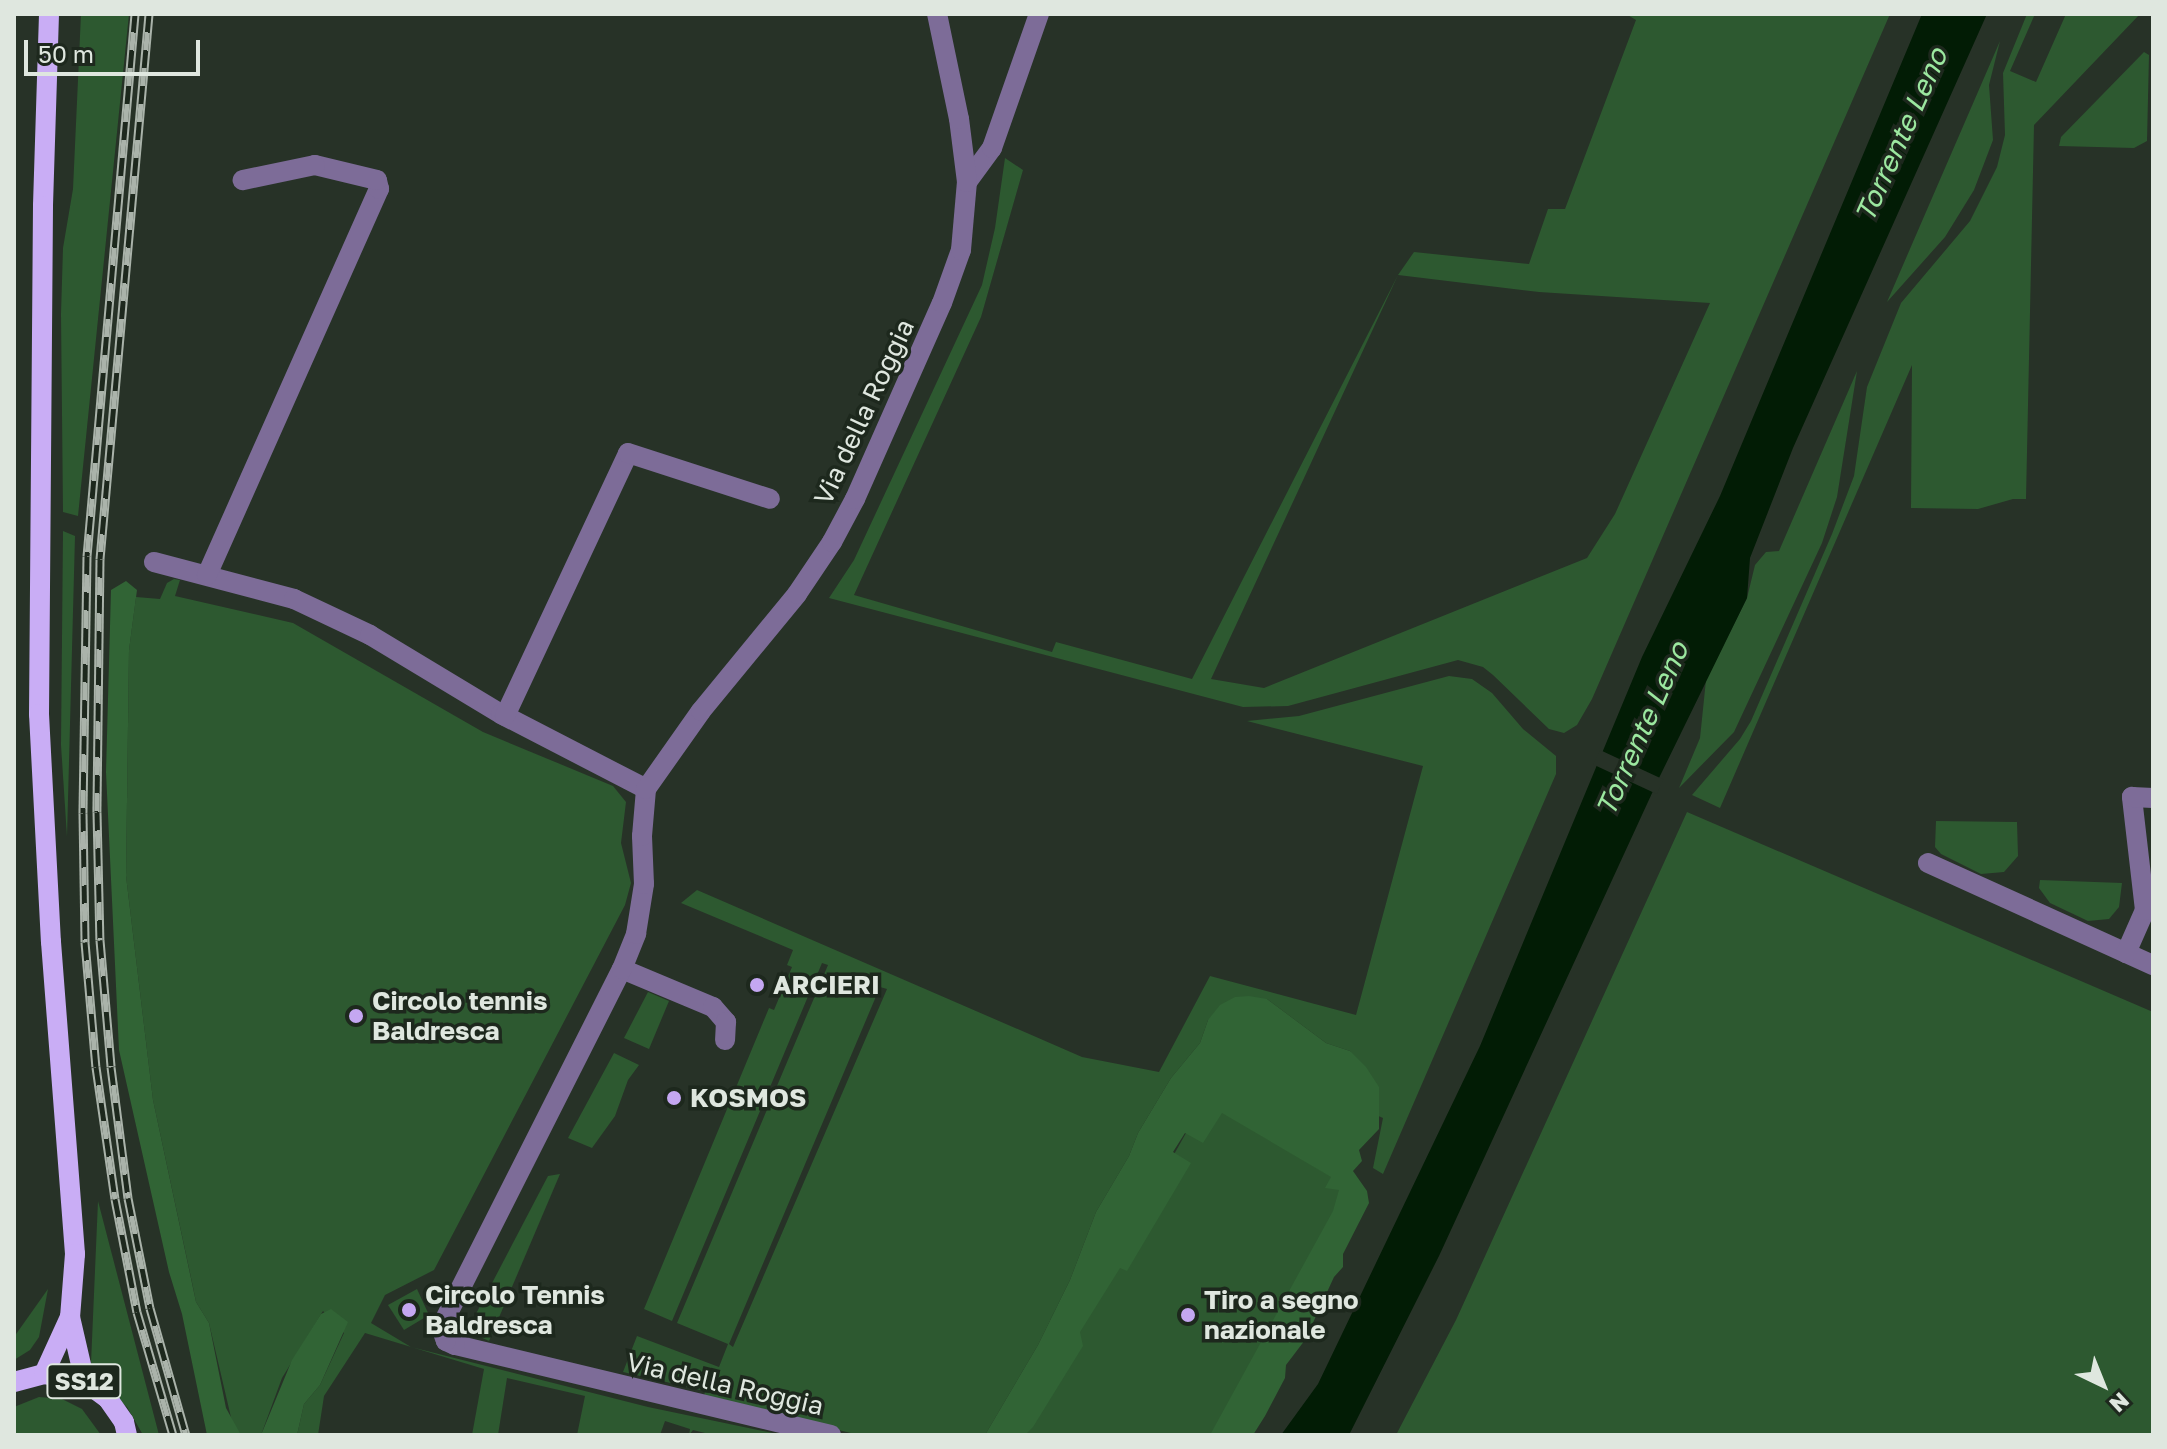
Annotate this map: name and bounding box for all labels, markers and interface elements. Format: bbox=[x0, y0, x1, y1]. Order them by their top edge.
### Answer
scale bar bbox=[28, 24, 204, 74]
text: 50 m bbox=[38, 39, 94, 68]
water label: Torrente Leno bbox=[1848, 43, 1954, 227]
street label: Via della Roggia bbox=[807, 314, 921, 510]
water label: Torrente Leno bbox=[1589, 637, 1695, 821]
place label: ARCIERI bbox=[773, 969, 880, 1001]
marker: ARCIERI bbox=[748, 976, 766, 994]
place label: Circolo tennis Baldresca bbox=[372, 985, 547, 1046]
marker: Circolo tennis Baldresca bbox=[347, 1007, 365, 1025]
place label: KOSMOS bbox=[690, 1082, 806, 1114]
marker: KOSMOS bbox=[665, 1089, 683, 1107]
place label: Circolo Tennis Baldresca bbox=[425, 1279, 605, 1340]
place label: Tiro a segno nazionale bbox=[1204, 1284, 1359, 1346]
marker: Circolo Tennis Baldresca bbox=[400, 1301, 418, 1319]
marker: Tiro a segno nazionale bbox=[1179, 1306, 1197, 1324]
north arrow bbox=[2063, 1345, 2143, 1425]
street label: Via della Roggia bbox=[624, 1346, 826, 1422]
road number: SS12 bbox=[46, 1361, 122, 1401]
text: N bbox=[2104, 1387, 2135, 1418]

